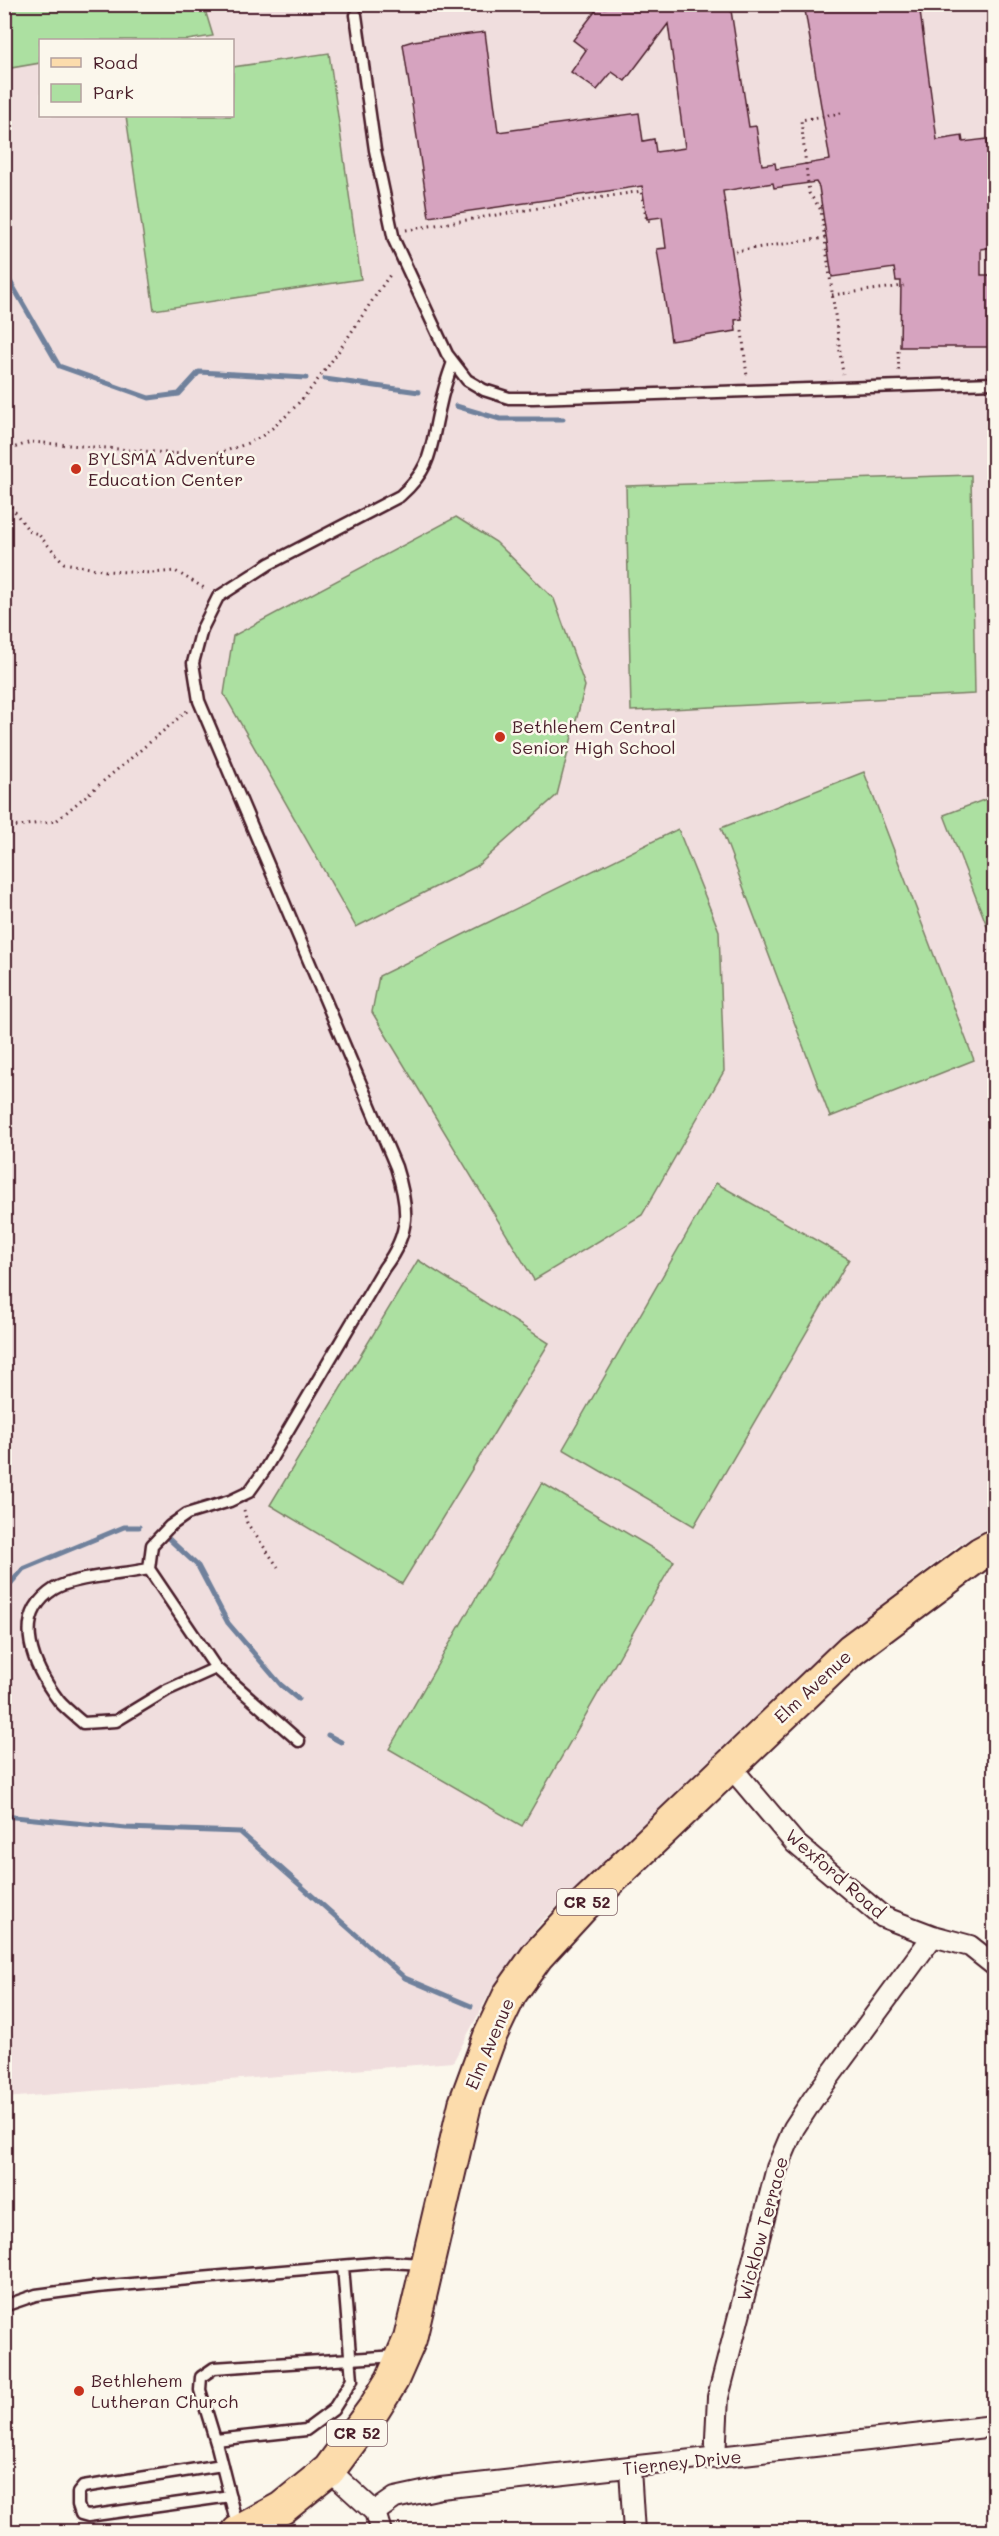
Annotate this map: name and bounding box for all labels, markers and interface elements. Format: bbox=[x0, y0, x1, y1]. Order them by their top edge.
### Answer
legend bbox=[39, 39, 234, 117]
text: Road bbox=[93, 50, 138, 74]
text: Park bbox=[93, 80, 134, 104]
place label: BYLSMA Adventure Education Center bbox=[88, 446, 256, 491]
marker: BYLSMA Adventure Education Center bbox=[69, 462, 83, 476]
place label: Bethlehem Central Senior High School bbox=[512, 714, 676, 759]
marker: Bethlehem Central Senior High School bbox=[493, 730, 507, 744]
street label: Elm Avenue bbox=[769, 1644, 856, 1728]
street label: Wexford Road bbox=[781, 1823, 891, 1923]
road number: CR 52 bbox=[557, 1889, 617, 1915]
street label: Elm Avenue bbox=[459, 1994, 519, 2093]
street label: Wicklow Terrace bbox=[731, 2154, 793, 2304]
place label: Bethlehem Lutheran Church bbox=[91, 2368, 238, 2413]
marker: Bethlehem Lutheran Church bbox=[72, 2384, 86, 2398]
road number: CR 52 bbox=[327, 2420, 387, 2446]
street label: Tierney Drive bbox=[621, 2444, 743, 2480]

